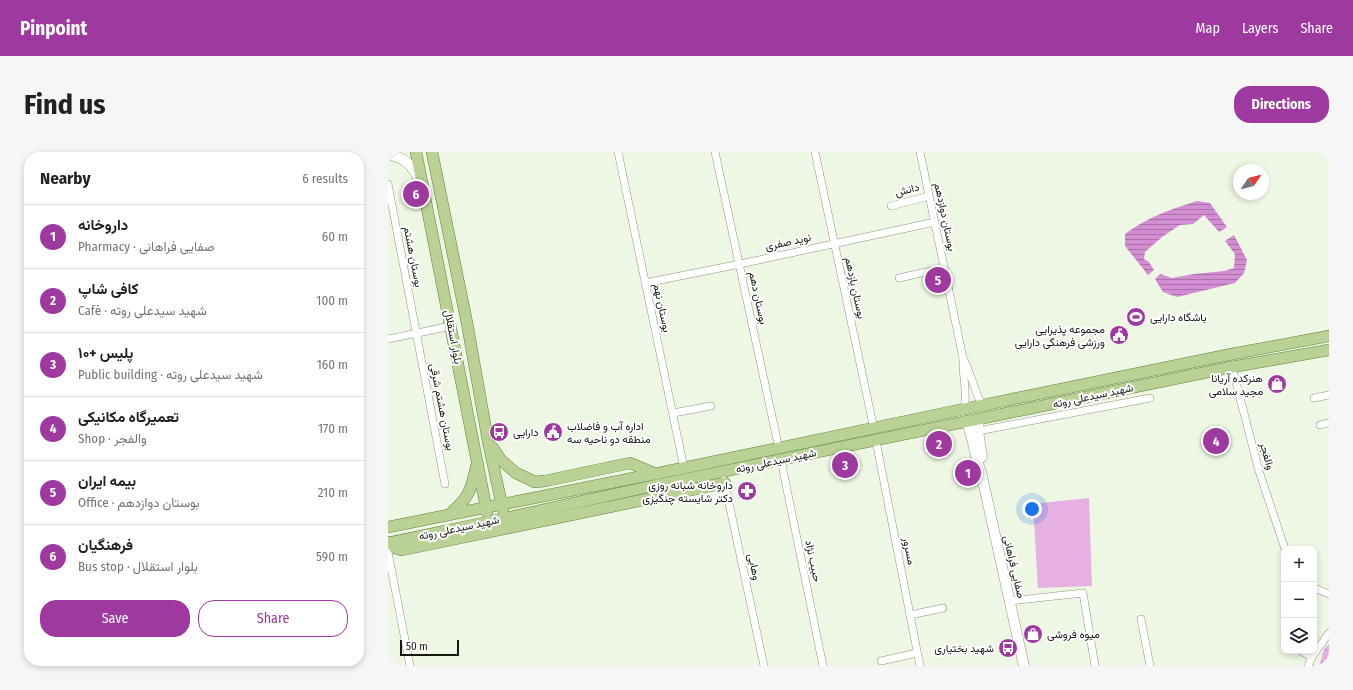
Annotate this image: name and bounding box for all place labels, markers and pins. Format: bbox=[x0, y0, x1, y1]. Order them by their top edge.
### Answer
pin: 6 bbox=[403, 179, 429, 209]
pin: 5 bbox=[925, 265, 951, 295]
sports icon: باشگاه دارایی bbox=[1125, 306, 1147, 328]
place label: باشگاه دارایی bbox=[1150, 311, 1206, 324]
place label: مجموعه پذیرایی ورزشی فرهنگی دارایی bbox=[1015, 323, 1105, 349]
public building icon: مجموعه پذیرایی ورزشی فرهنگی دارایی bbox=[1108, 324, 1130, 346]
place label: هنرکده آریانا مجید سلامی bbox=[1209, 372, 1263, 398]
shop icon: هنرکده آریانا مجید سلامی bbox=[1266, 373, 1288, 395]
place label: اداره آب و فاضلاب منطقه دو ناحیه سه bbox=[567, 420, 651, 446]
bus stop icon: دارایی bbox=[488, 421, 510, 443]
public building icon: اداره آب و فاضلاب منطقه دو ناحیه سه bbox=[542, 421, 564, 443]
place label: دارایی bbox=[513, 426, 538, 439]
pin: 4 bbox=[1203, 426, 1229, 456]
pin: 2 bbox=[926, 429, 952, 459]
pin: 3 bbox=[832, 450, 858, 480]
pin: 1 bbox=[955, 458, 981, 488]
place label: داروخانه شبانه روزی دکتر شایسته چنگیزی bbox=[642, 479, 733, 506]
pharmacy icon: داروخانه شبانه روزی دکتر شایسته چنگیزی bbox=[736, 480, 758, 502]
shop icon: میوه فروشی bbox=[1022, 623, 1044, 645]
place label: میوه فروشی bbox=[1047, 628, 1100, 641]
bus stop icon: شهید بختیاری bbox=[997, 637, 1019, 659]
place label: شهید بختیاری bbox=[934, 642, 994, 655]

